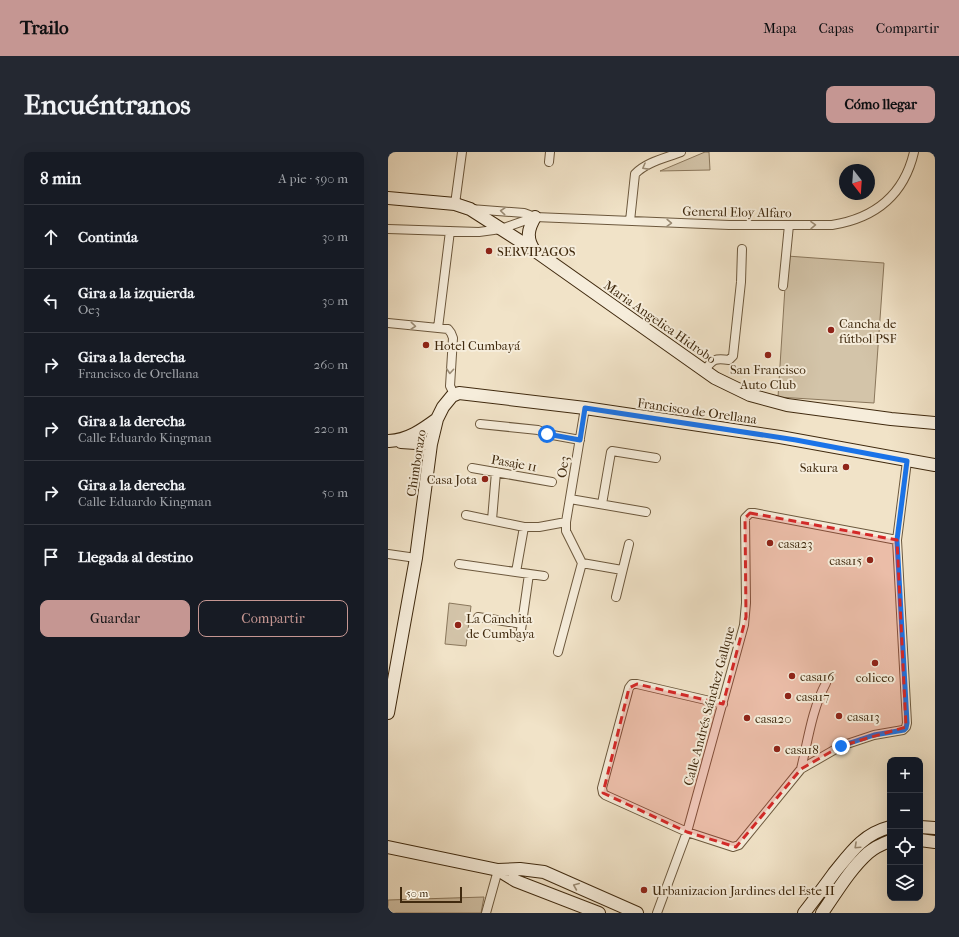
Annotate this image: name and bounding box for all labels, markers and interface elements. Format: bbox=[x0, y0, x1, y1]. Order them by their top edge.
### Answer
text: Trailo bbox=[20, 17, 69, 39]
text: Mapa bbox=[763, 20, 797, 37]
text: Capas bbox=[819, 20, 854, 37]
text: Compartir bbox=[876, 20, 939, 37]
button: Cómo llegar bbox=[826, 86, 935, 123]
text: Encuéntranos bbox=[24, 88, 191, 121]
one-way arrow bbox=[642, 162, 649, 170]
north arrow bbox=[839, 164, 875, 200]
text: 8 min bbox=[40, 168, 81, 188]
text: A pie · 590 m bbox=[278, 171, 348, 186]
street label: General Eloy Alfaro bbox=[682, 204, 792, 220]
one-way arrow bbox=[500, 207, 506, 216]
one-way arrow bbox=[666, 218, 672, 227]
one-way arrow bbox=[810, 221, 816, 229]
icon: ahead bbox=[40, 226, 62, 248]
text: Continúa bbox=[78, 228, 138, 246]
text: 30 m bbox=[322, 229, 348, 244]
place label: SERVIPAGOS bbox=[497, 244, 576, 259]
marker: SERVIPAGOS bbox=[484, 246, 494, 256]
street label: Maria Angelica Hidrobo bbox=[601, 277, 719, 367]
text: Gira a la izquierda bbox=[78, 284, 194, 302]
icon: left bbox=[40, 290, 62, 312]
text: 30 m bbox=[322, 293, 348, 308]
text: Oe3 bbox=[78, 302, 100, 317]
place label: Cancha de fútbol PSF bbox=[839, 316, 897, 346]
one-way arrow bbox=[410, 321, 416, 330]
marker: Cancha de fútbol PSF bbox=[826, 325, 836, 335]
place label: Hotel Cumbayá bbox=[434, 338, 521, 353]
marker: Hotel Cumbayá bbox=[421, 340, 431, 350]
text: Gira a la derecha bbox=[78, 348, 185, 366]
marker: San Francisco Auto Club bbox=[763, 350, 773, 360]
icon: right bbox=[40, 354, 62, 376]
text: 260 m bbox=[314, 357, 348, 372]
place label: San Francisco Auto Club bbox=[730, 362, 806, 392]
text: Francisco de Orellana bbox=[78, 366, 199, 381]
one-way arrow bbox=[446, 368, 455, 374]
street label: Francisco de Orellana bbox=[636, 395, 759, 427]
text: Gira a la derecha bbox=[78, 412, 185, 430]
icon: right bbox=[40, 418, 62, 440]
text: 220 m bbox=[314, 421, 348, 436]
route start bbox=[538, 425, 556, 443]
street label: Chimborazo bbox=[403, 428, 429, 498]
text: Calle Eduardo Kingman bbox=[78, 430, 211, 445]
street label: Pasaje 11 bbox=[490, 452, 538, 474]
street label: Oe3 bbox=[554, 455, 572, 479]
place label: Sakura bbox=[800, 460, 839, 475]
marker: Sakura bbox=[841, 462, 851, 472]
place label: Casa Jota bbox=[427, 472, 478, 487]
marker: Casa Jota bbox=[480, 474, 490, 484]
text: Gira a la derecha bbox=[78, 476, 185, 494]
icon: right bbox=[40, 482, 62, 504]
text: 50 m bbox=[322, 485, 348, 500]
text: Calle Eduardo Kingman bbox=[78, 494, 211, 509]
place label: casa23 bbox=[778, 536, 813, 551]
marker: casa23 bbox=[765, 538, 775, 548]
icon: arrive bbox=[40, 546, 62, 568]
text: Llegada al destino bbox=[78, 548, 193, 566]
place label: casa15 bbox=[829, 553, 862, 568]
marker: casa15 bbox=[865, 555, 875, 565]
button: Guardar bbox=[40, 600, 190, 637]
button: Compartir bbox=[198, 600, 348, 637]
place label: La Canchita de Cumbaya bbox=[466, 611, 536, 641]
marker: La Canchita de Cumbaya bbox=[453, 620, 463, 630]
street label: Calle Andrés Sánchez Gallque bbox=[680, 624, 738, 787]
marker: coliceo bbox=[870, 658, 880, 668]
place label: casa16 bbox=[800, 669, 835, 684]
place label: coliceo bbox=[856, 670, 895, 685]
marker: casa16 bbox=[787, 671, 797, 681]
place label: casa17 bbox=[796, 689, 829, 704]
marker: casa17 bbox=[783, 691, 793, 701]
place label: casa13 bbox=[847, 709, 880, 724]
place label: casa20 bbox=[755, 711, 791, 726]
marker: casa13 bbox=[834, 711, 844, 721]
marker: casa20 bbox=[742, 713, 752, 723]
route end bbox=[832, 737, 850, 755]
place label: casa18 bbox=[785, 742, 819, 757]
marker: casa18 bbox=[772, 744, 782, 754]
map controls bbox=[887, 757, 923, 901]
button: + bbox=[887, 757, 923, 793]
button: − bbox=[887, 793, 923, 829]
button: locate bbox=[887, 829, 923, 865]
one-way arrow bbox=[854, 841, 862, 849]
button: layers bbox=[887, 865, 923, 901]
one-way arrow bbox=[572, 883, 580, 891]
place label: Urbanizacion Jardines del Este II bbox=[652, 883, 835, 898]
scale bar bbox=[400, 885, 462, 904]
marker: Urbanizacion Jardines del Este II bbox=[639, 885, 649, 895]
text: 50 m bbox=[406, 887, 428, 900]

